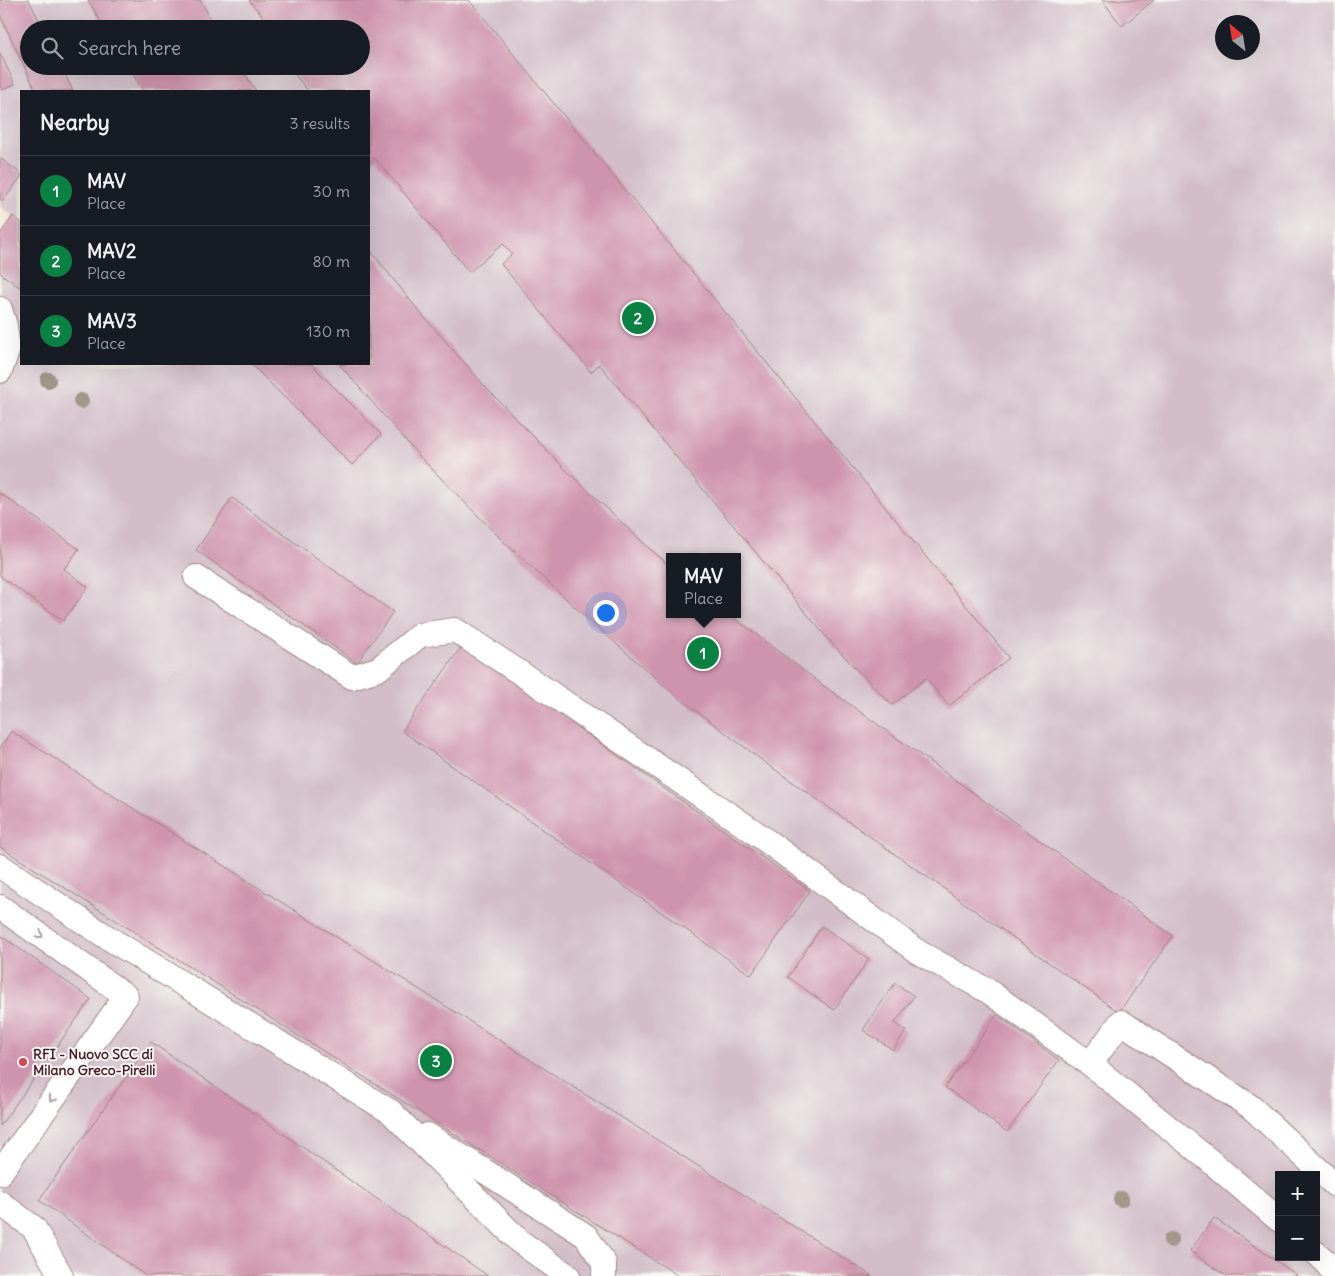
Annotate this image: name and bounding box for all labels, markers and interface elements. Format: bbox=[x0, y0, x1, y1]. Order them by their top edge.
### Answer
north arrow bbox=[1215, 15, 1260, 60]
search box bbox=[20, 20, 370, 75]
icon: search bbox=[38, 34, 66, 62]
text: Search here bbox=[78, 36, 181, 60]
text: Nearby bbox=[40, 109, 110, 136]
text: 3 results bbox=[290, 113, 350, 133]
text: MAV bbox=[87, 169, 126, 193]
text: 1 bbox=[53, 181, 59, 201]
text: 30 m bbox=[313, 181, 350, 201]
text: Place bbox=[87, 193, 126, 213]
text: MAV2 bbox=[87, 239, 136, 263]
text: 2 bbox=[52, 251, 60, 271]
text: 80 m bbox=[312, 251, 350, 271]
text: Place bbox=[87, 263, 126, 283]
pin: 2 bbox=[622, 299, 654, 337]
text: MAV3 bbox=[87, 309, 137, 333]
text: 3 bbox=[51, 321, 61, 341]
text: 130 m bbox=[306, 321, 350, 341]
text: Place bbox=[87, 333, 126, 353]
popup bbox=[666, 553, 741, 618]
text: MAV bbox=[684, 564, 723, 588]
text: Place bbox=[684, 588, 723, 608]
your location bbox=[593, 600, 619, 626]
pin: 1 bbox=[687, 634, 719, 672]
one-way arrow bbox=[34, 929, 44, 938]
pin: 3 bbox=[420, 1042, 452, 1080]
place label: RFI - Nuovo SCC di Milano Greco-Pirelli bbox=[33, 1045, 155, 1079]
marker: RFI - Nuovo SCC di Milano Greco-Pirelli bbox=[17, 1056, 29, 1068]
one-way arrow bbox=[50, 1093, 58, 1102]
map controls bbox=[1275, 1171, 1320, 1261]
button: + bbox=[1275, 1171, 1320, 1216]
button: − bbox=[1275, 1216, 1320, 1261]

